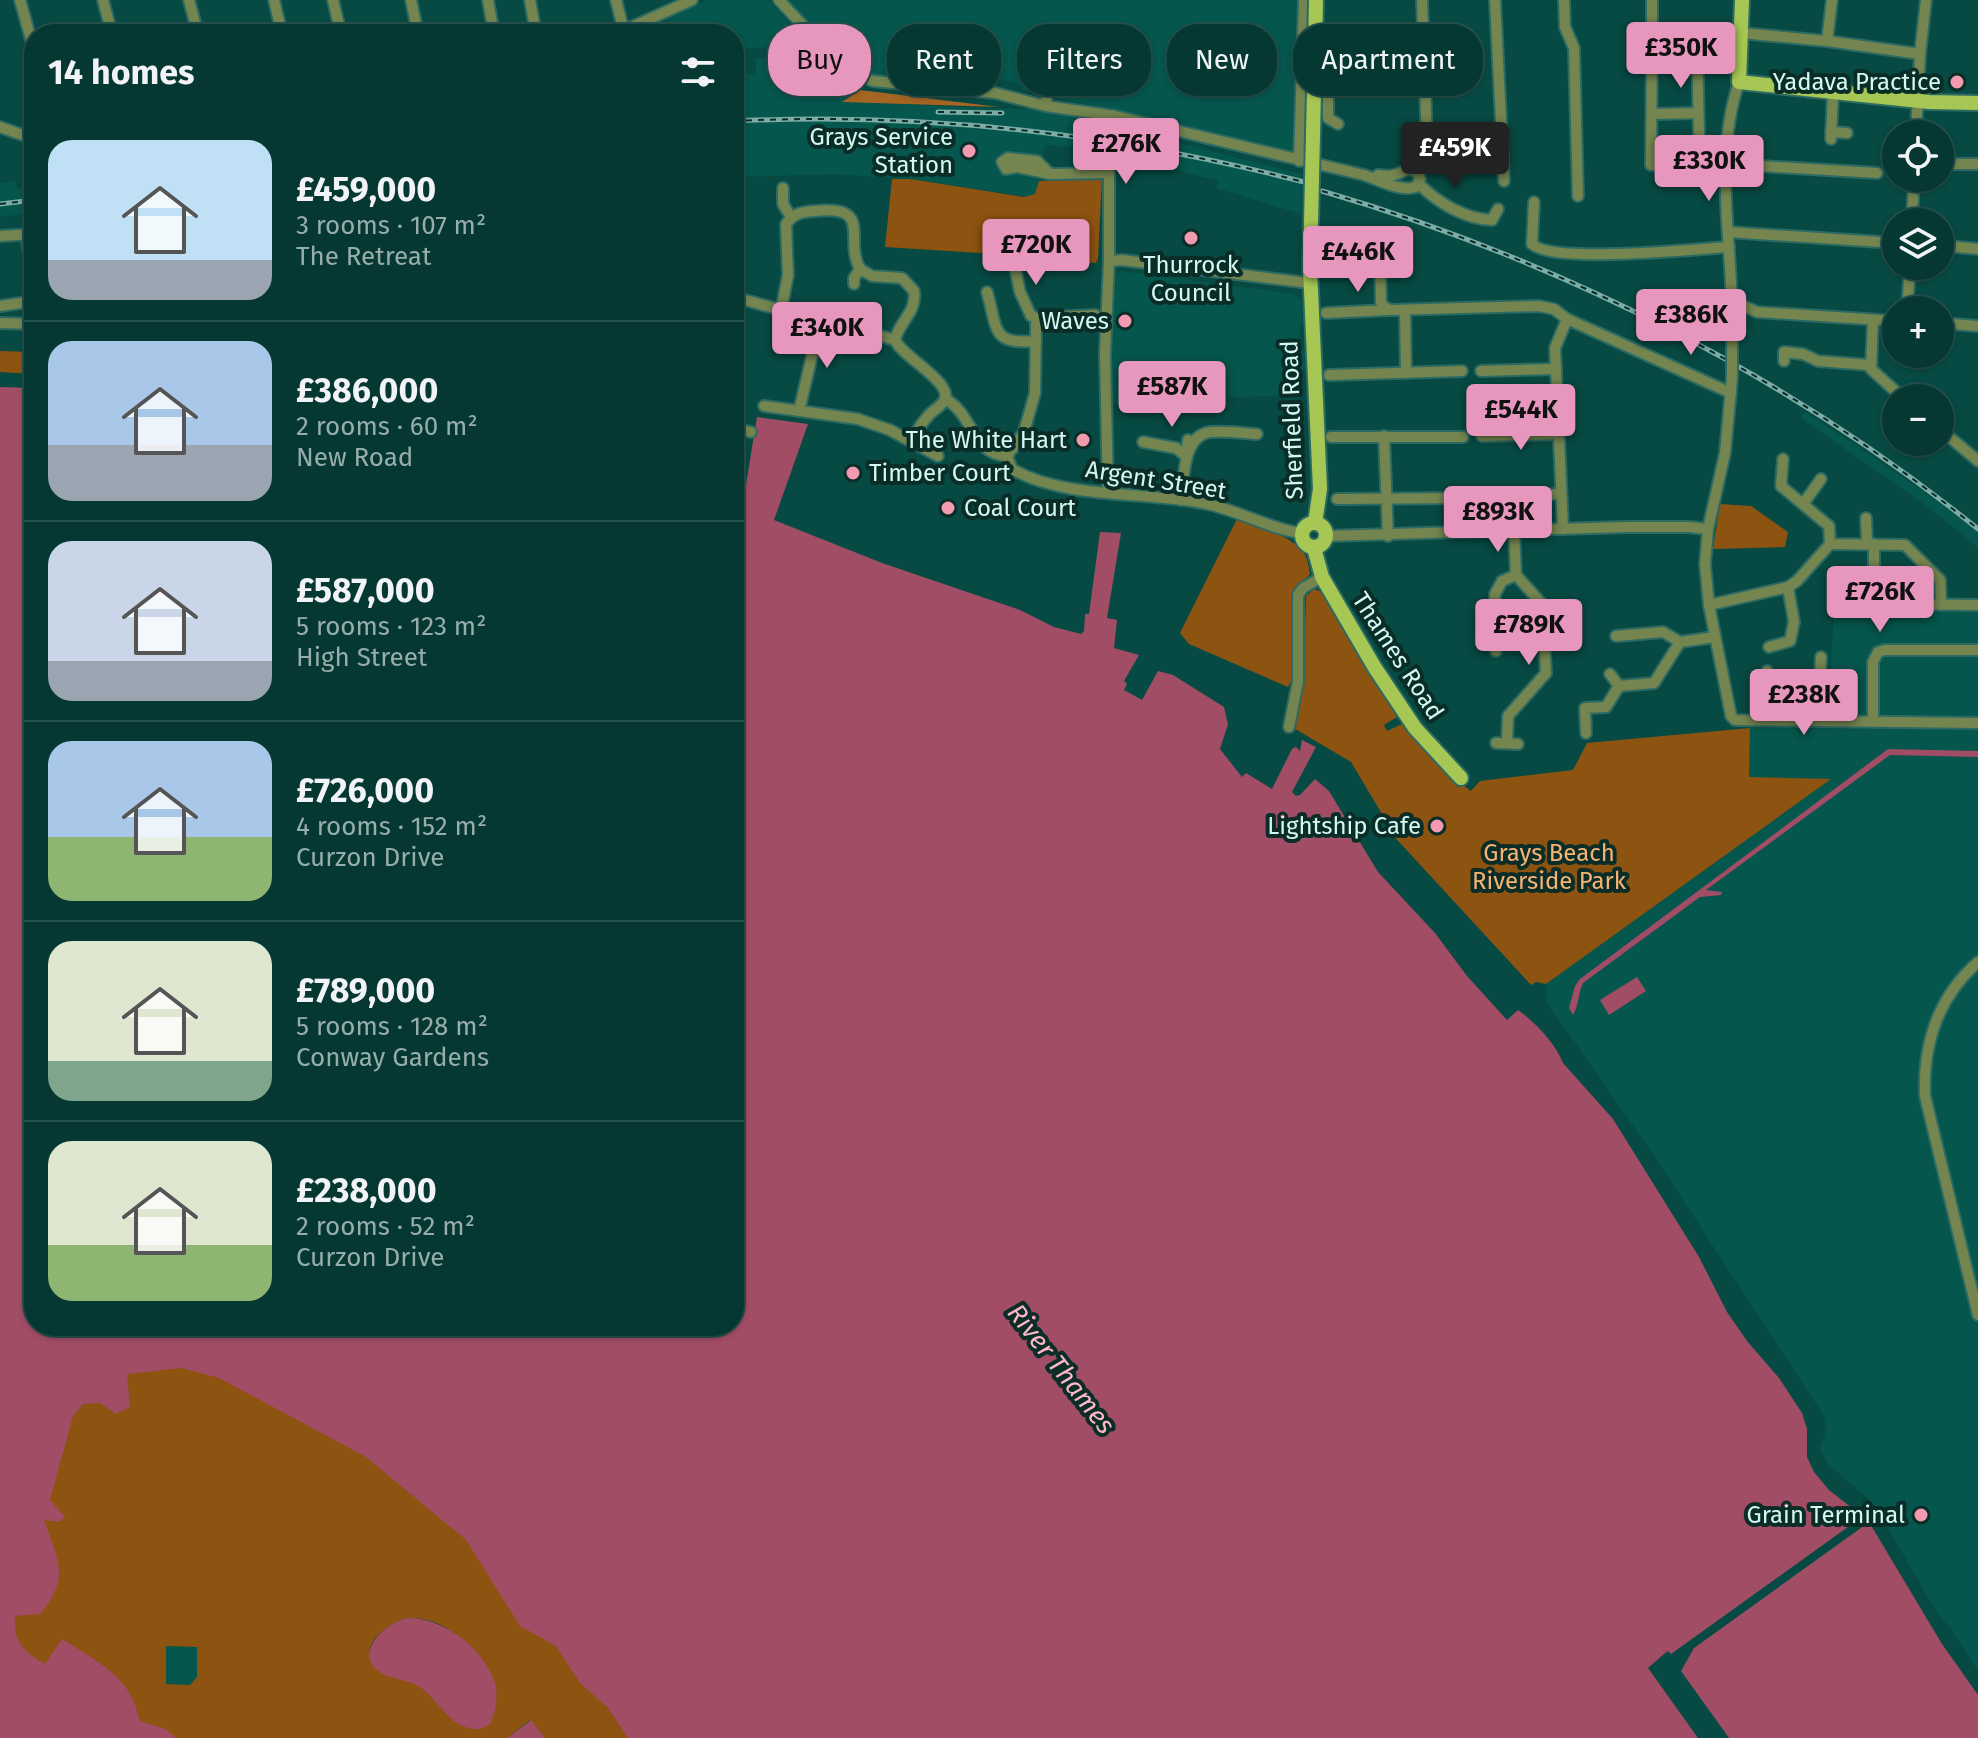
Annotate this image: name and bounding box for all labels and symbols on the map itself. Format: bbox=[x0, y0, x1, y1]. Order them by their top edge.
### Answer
pin: £350K bbox=[1625, 22, 1737, 90]
place label: Yadava Practice bbox=[1773, 68, 1941, 96]
marker: Yadava Practice bbox=[1948, 73, 1966, 91]
pin: £276K bbox=[1070, 118, 1182, 186]
pin: £459K bbox=[1399, 122, 1511, 190]
place label: Grays Service Station bbox=[809, 123, 953, 179]
pin: £330K bbox=[1653, 135, 1765, 203]
marker: Grays Service Station bbox=[960, 142, 978, 160]
pin: £720K bbox=[980, 219, 1092, 287]
pin: £446K bbox=[1302, 226, 1414, 294]
marker: Thurrock Council bbox=[1182, 229, 1200, 247]
place label: Thurrock Council bbox=[1143, 251, 1240, 307]
pin: £386K bbox=[1635, 289, 1747, 357]
pin: £340K bbox=[771, 302, 883, 370]
place label: Waves bbox=[1041, 307, 1109, 335]
marker: Waves bbox=[1116, 312, 1134, 330]
street label: Sherfield Road bbox=[1275, 340, 1309, 500]
pin: £587K bbox=[1116, 361, 1228, 429]
pin: £544K bbox=[1465, 384, 1577, 452]
place label: The White Hart bbox=[905, 426, 1067, 454]
marker: The White Hart bbox=[1074, 431, 1092, 449]
street label: Argent Street bbox=[1084, 455, 1229, 505]
place label: Timber Court bbox=[869, 459, 1011, 487]
marker: Timber Court bbox=[844, 464, 862, 482]
pin: £893K bbox=[1442, 486, 1554, 554]
place label: Coal Court bbox=[964, 494, 1076, 522]
marker: Coal Court bbox=[939, 499, 957, 517]
pin: £726K bbox=[1824, 566, 1936, 634]
street label: Thames Road bbox=[1346, 587, 1450, 725]
pin: £789K bbox=[1473, 599, 1585, 667]
pin: £238K bbox=[1748, 669, 1860, 737]
place label: Lightship Cafe bbox=[1267, 812, 1421, 840]
marker: Lightship Cafe bbox=[1428, 817, 1446, 835]
park label: Grays Beach Riverside Park bbox=[1472, 839, 1627, 895]
water label: River Thames bbox=[1001, 1298, 1121, 1440]
place label: Grain Terminal bbox=[1747, 1501, 1905, 1529]
marker: Grain Terminal bbox=[1912, 1506, 1930, 1524]

